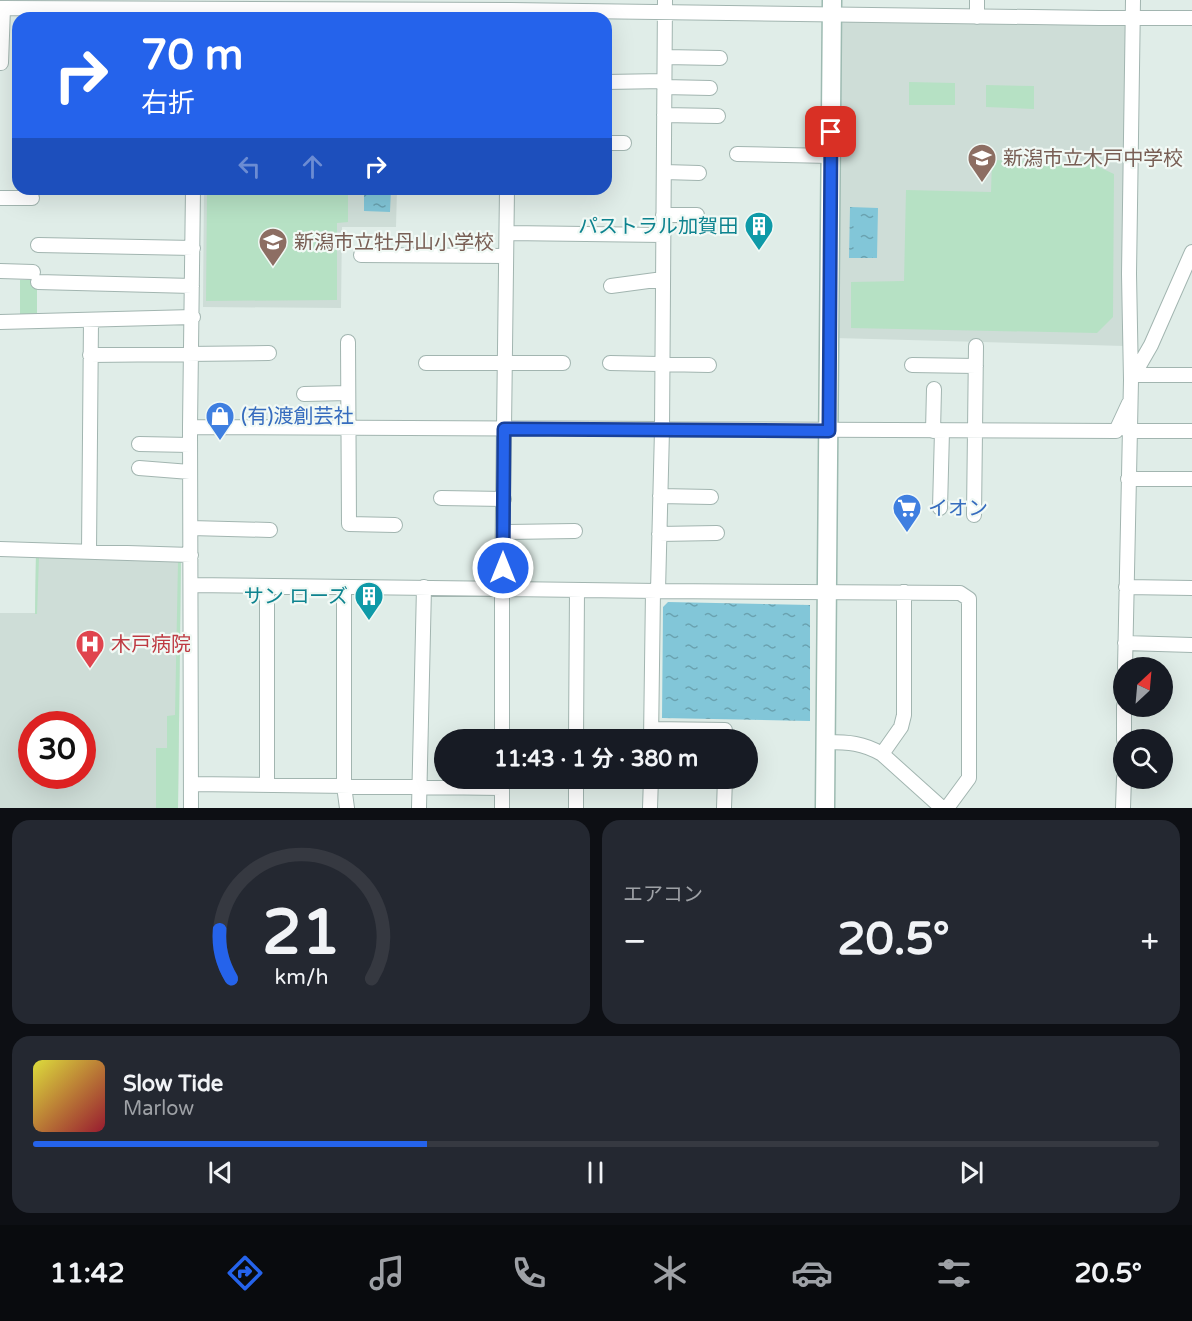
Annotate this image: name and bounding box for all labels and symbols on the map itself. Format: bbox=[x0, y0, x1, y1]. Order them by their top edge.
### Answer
pin bbox=[805, 106, 856, 157]
school or university icon: 新潟市立木戸中学校 bbox=[966, 142, 998, 184]
place label: 新潟市立木戸中学校 bbox=[1003, 147, 1183, 171]
building icon: パストラル加賀田 bbox=[743, 210, 775, 252]
place label: パストラル加賀田 bbox=[578, 215, 738, 239]
school or university icon: 新潟市立牡丹山小学校 bbox=[257, 226, 289, 268]
place label: 新潟市立牡丹山小学校 bbox=[294, 231, 494, 255]
shop icon: (有)渡創芸社 bbox=[204, 400, 236, 442]
place label: (有)渡創芸社 bbox=[241, 405, 353, 429]
supermarket icon: イオン bbox=[891, 492, 923, 534]
place label: イオン bbox=[928, 497, 988, 521]
position arrow bbox=[471, 536, 535, 600]
building icon: サン ローズ bbox=[353, 580, 385, 622]
place label: サン ローズ bbox=[244, 585, 348, 609]
hospital icon: 木戸病院 bbox=[74, 628, 106, 670]
place label: 木戸病院 bbox=[111, 633, 191, 657]
north arrow bbox=[1113, 657, 1173, 717]
speed limit sign: 30 bbox=[18, 711, 96, 789]

